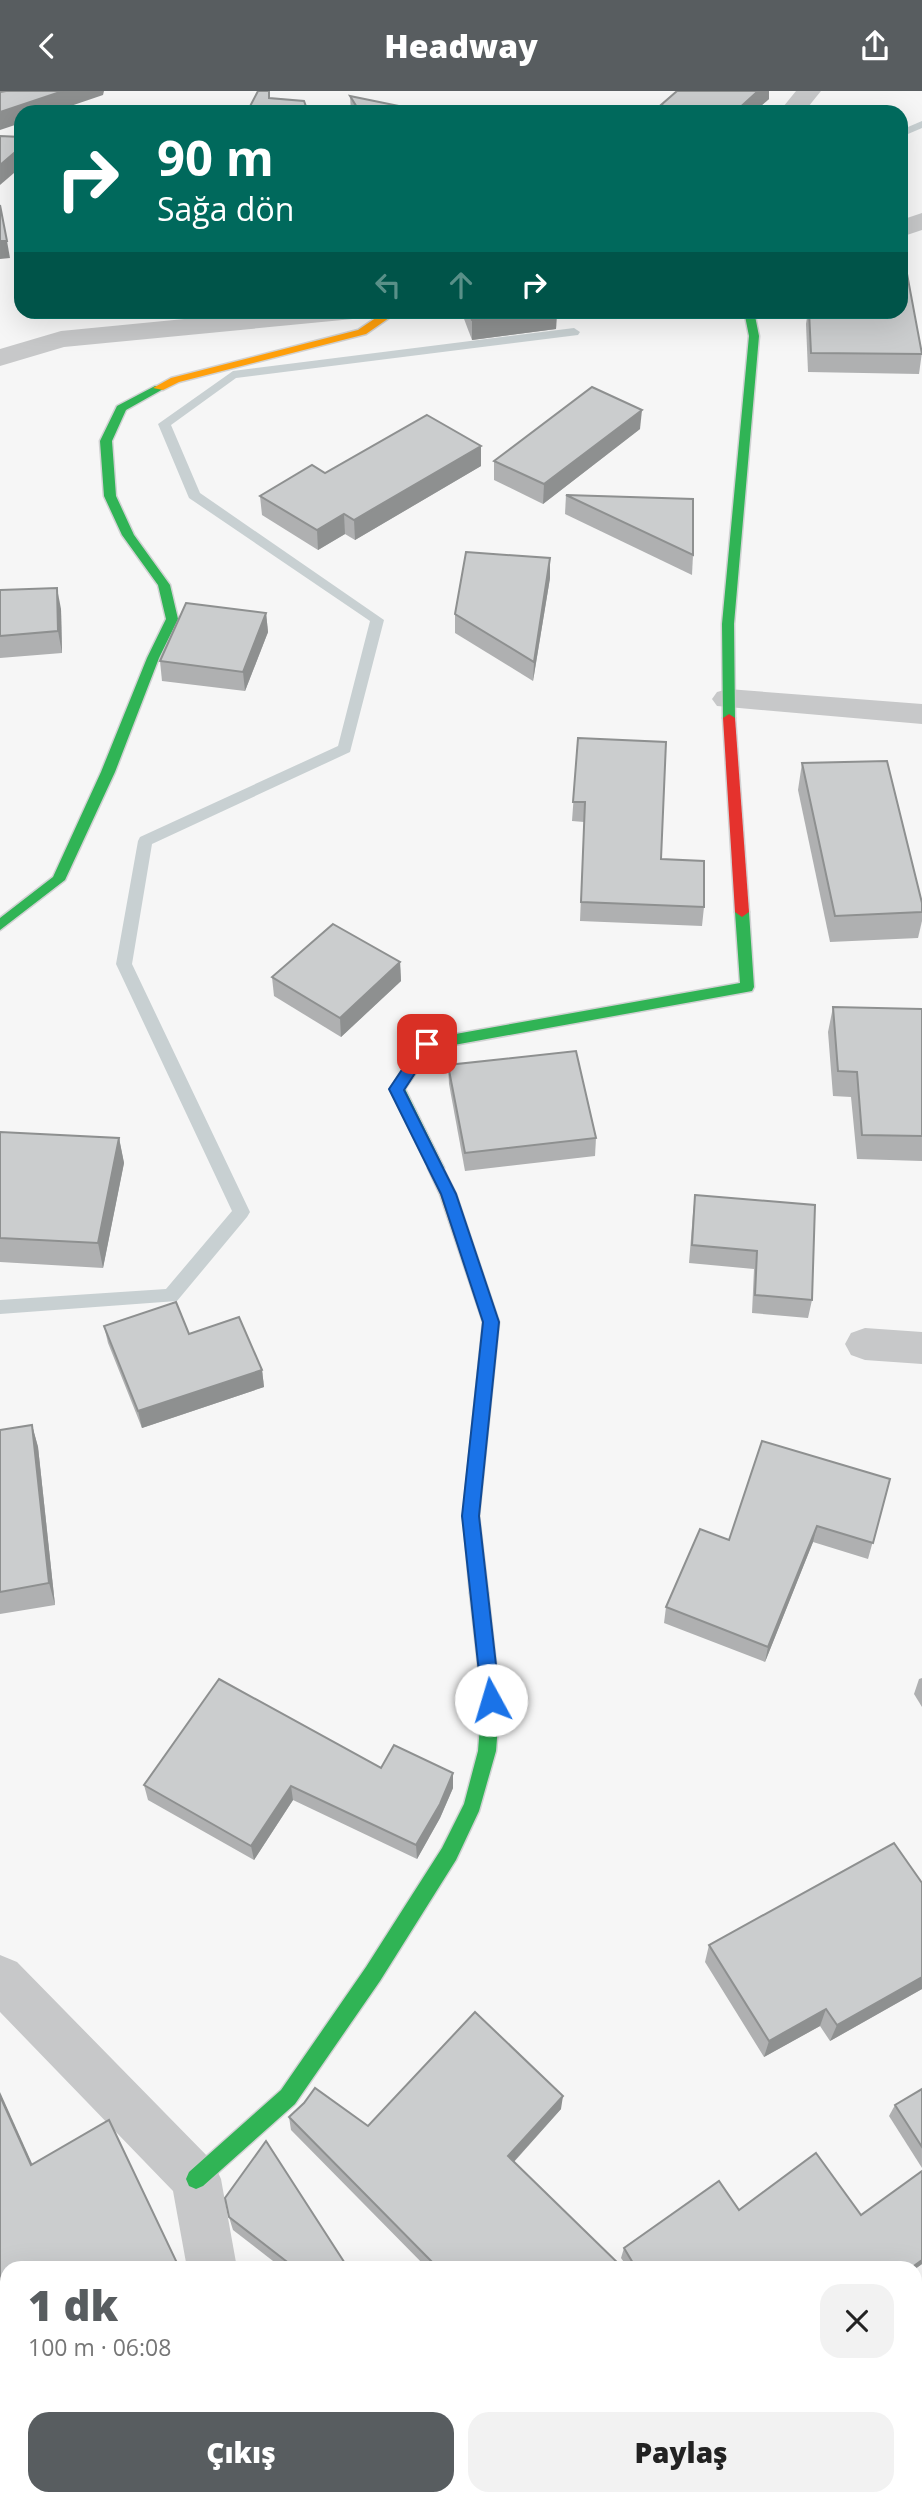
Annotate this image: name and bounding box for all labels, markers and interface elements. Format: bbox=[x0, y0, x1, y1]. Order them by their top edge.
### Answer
text: Headway bbox=[384, 24, 538, 67]
icon: back bbox=[28, 27, 66, 65]
icon: share bbox=[856, 27, 894, 65]
text: 90 m bbox=[157, 124, 274, 190]
icon: right bbox=[42, 133, 133, 224]
text: Sağa dön bbox=[157, 187, 294, 230]
icon: left bbox=[369, 266, 407, 304]
icon: ahead bbox=[442, 266, 480, 304]
icon: right bbox=[515, 266, 553, 304]
pin bbox=[397, 1014, 457, 1074]
icon: arrive bbox=[408, 1025, 446, 1063]
position arrow bbox=[454, 1663, 528, 1737]
text: 1 dk bbox=[28, 2276, 118, 2333]
button: close bbox=[820, 2284, 894, 2358]
text: 100 m · 06:08 bbox=[28, 2331, 171, 2363]
button: Çıkış bbox=[28, 2412, 454, 2492]
button: Paylaş bbox=[468, 2412, 894, 2492]

